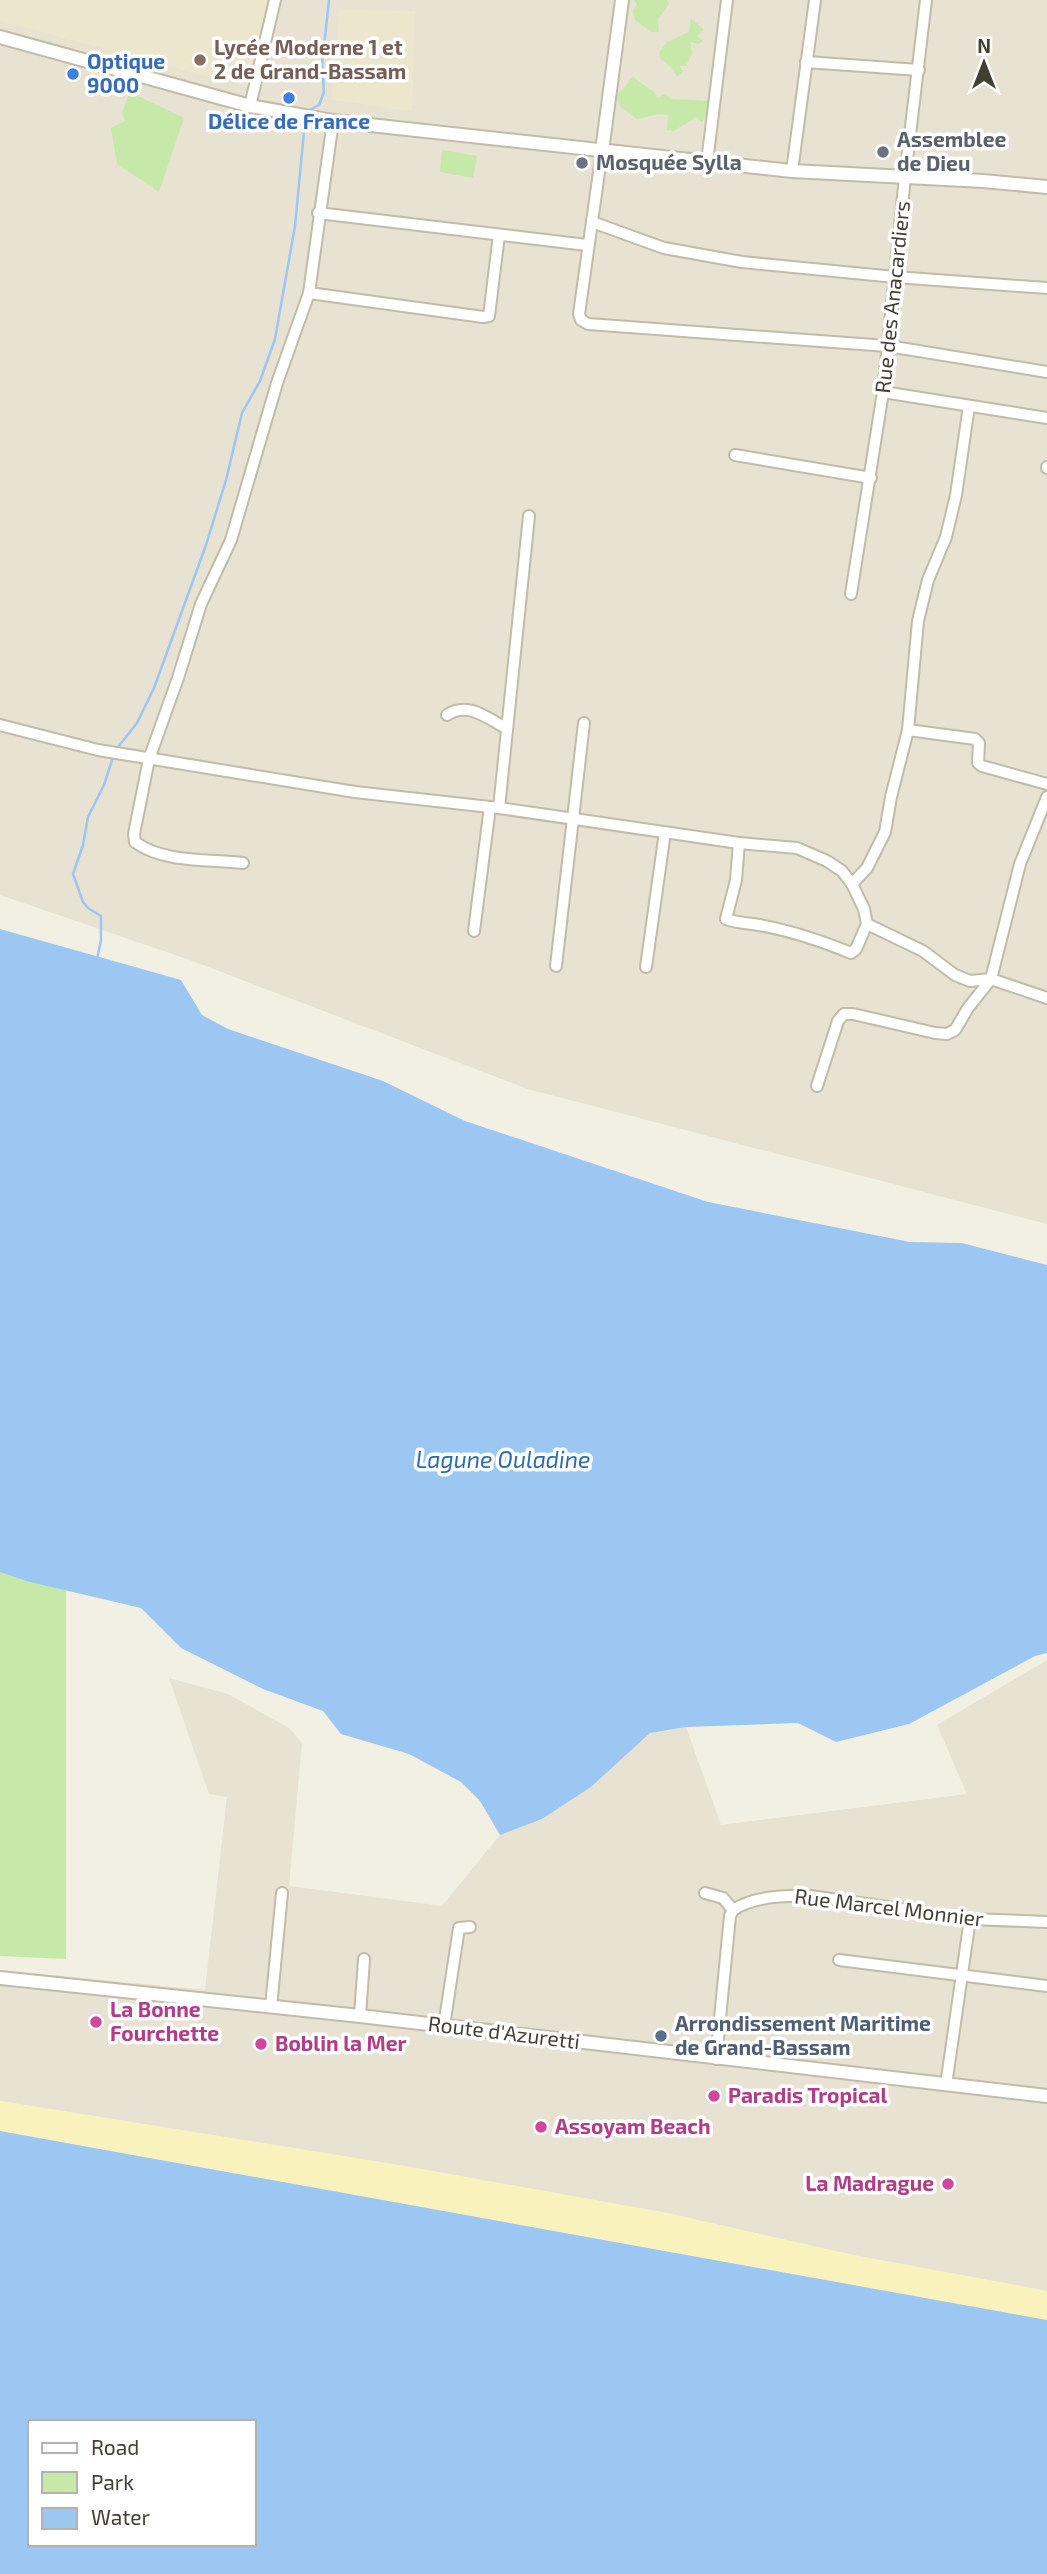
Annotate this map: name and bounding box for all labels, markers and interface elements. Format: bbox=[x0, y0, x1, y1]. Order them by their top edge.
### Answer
north arrow bbox=[949, 28, 1019, 98]
place label: Lycée Moderne 1 et 2 de Grand-Bassam bbox=[214, 34, 406, 83]
text: N bbox=[977, 34, 991, 57]
place label: Optique 9000 bbox=[87, 48, 165, 97]
marker: Lycée Moderne 1 et 2 de Grand-Bassam bbox=[192, 52, 208, 68]
marker: Optique 9000 bbox=[65, 66, 81, 82]
marker: Délice de France bbox=[281, 90, 297, 106]
place label: Délice de France bbox=[208, 108, 370, 133]
place label: Assemblee de Dieu bbox=[897, 126, 1007, 175]
marker: Assemblee de Dieu bbox=[875, 144, 891, 160]
place label: Mosquée Sylla bbox=[596, 149, 742, 175]
marker: Mosquée Sylla bbox=[574, 155, 590, 171]
street label: Rue des Anacardiers bbox=[869, 199, 914, 394]
water label: Lagune Ouladine bbox=[416, 1445, 590, 1473]
street label: Rue Marcel Monnier bbox=[793, 1883, 986, 1931]
place label: La Bonne Fourchette bbox=[110, 1996, 219, 2045]
street label: Route d'Azuretti bbox=[427, 2010, 582, 2053]
place label: Arrondissement Maritime de Grand-Bassam bbox=[675, 2010, 931, 2059]
marker: La Bonne Fourchette bbox=[88, 2014, 104, 2030]
marker: Arrondissement Maritime de Grand-Bassam bbox=[653, 2028, 669, 2044]
place label: Boblin la Mer bbox=[275, 2030, 407, 2055]
marker: Boblin la Mer bbox=[253, 2036, 269, 2052]
place label: Paradis Tropical bbox=[728, 2082, 888, 2107]
marker: Paradis Tropical bbox=[706, 2088, 722, 2104]
place label: Assoyam Beach bbox=[555, 2113, 711, 2139]
marker: Assoyam Beach bbox=[533, 2119, 549, 2135]
place label: La Madrague bbox=[805, 2170, 934, 2195]
marker: La Madrague bbox=[940, 2176, 956, 2192]
legend bbox=[28, 2420, 256, 2546]
text: Road bbox=[91, 2434, 139, 2459]
text: Park bbox=[91, 2469, 134, 2494]
text: Water bbox=[91, 2504, 150, 2529]

